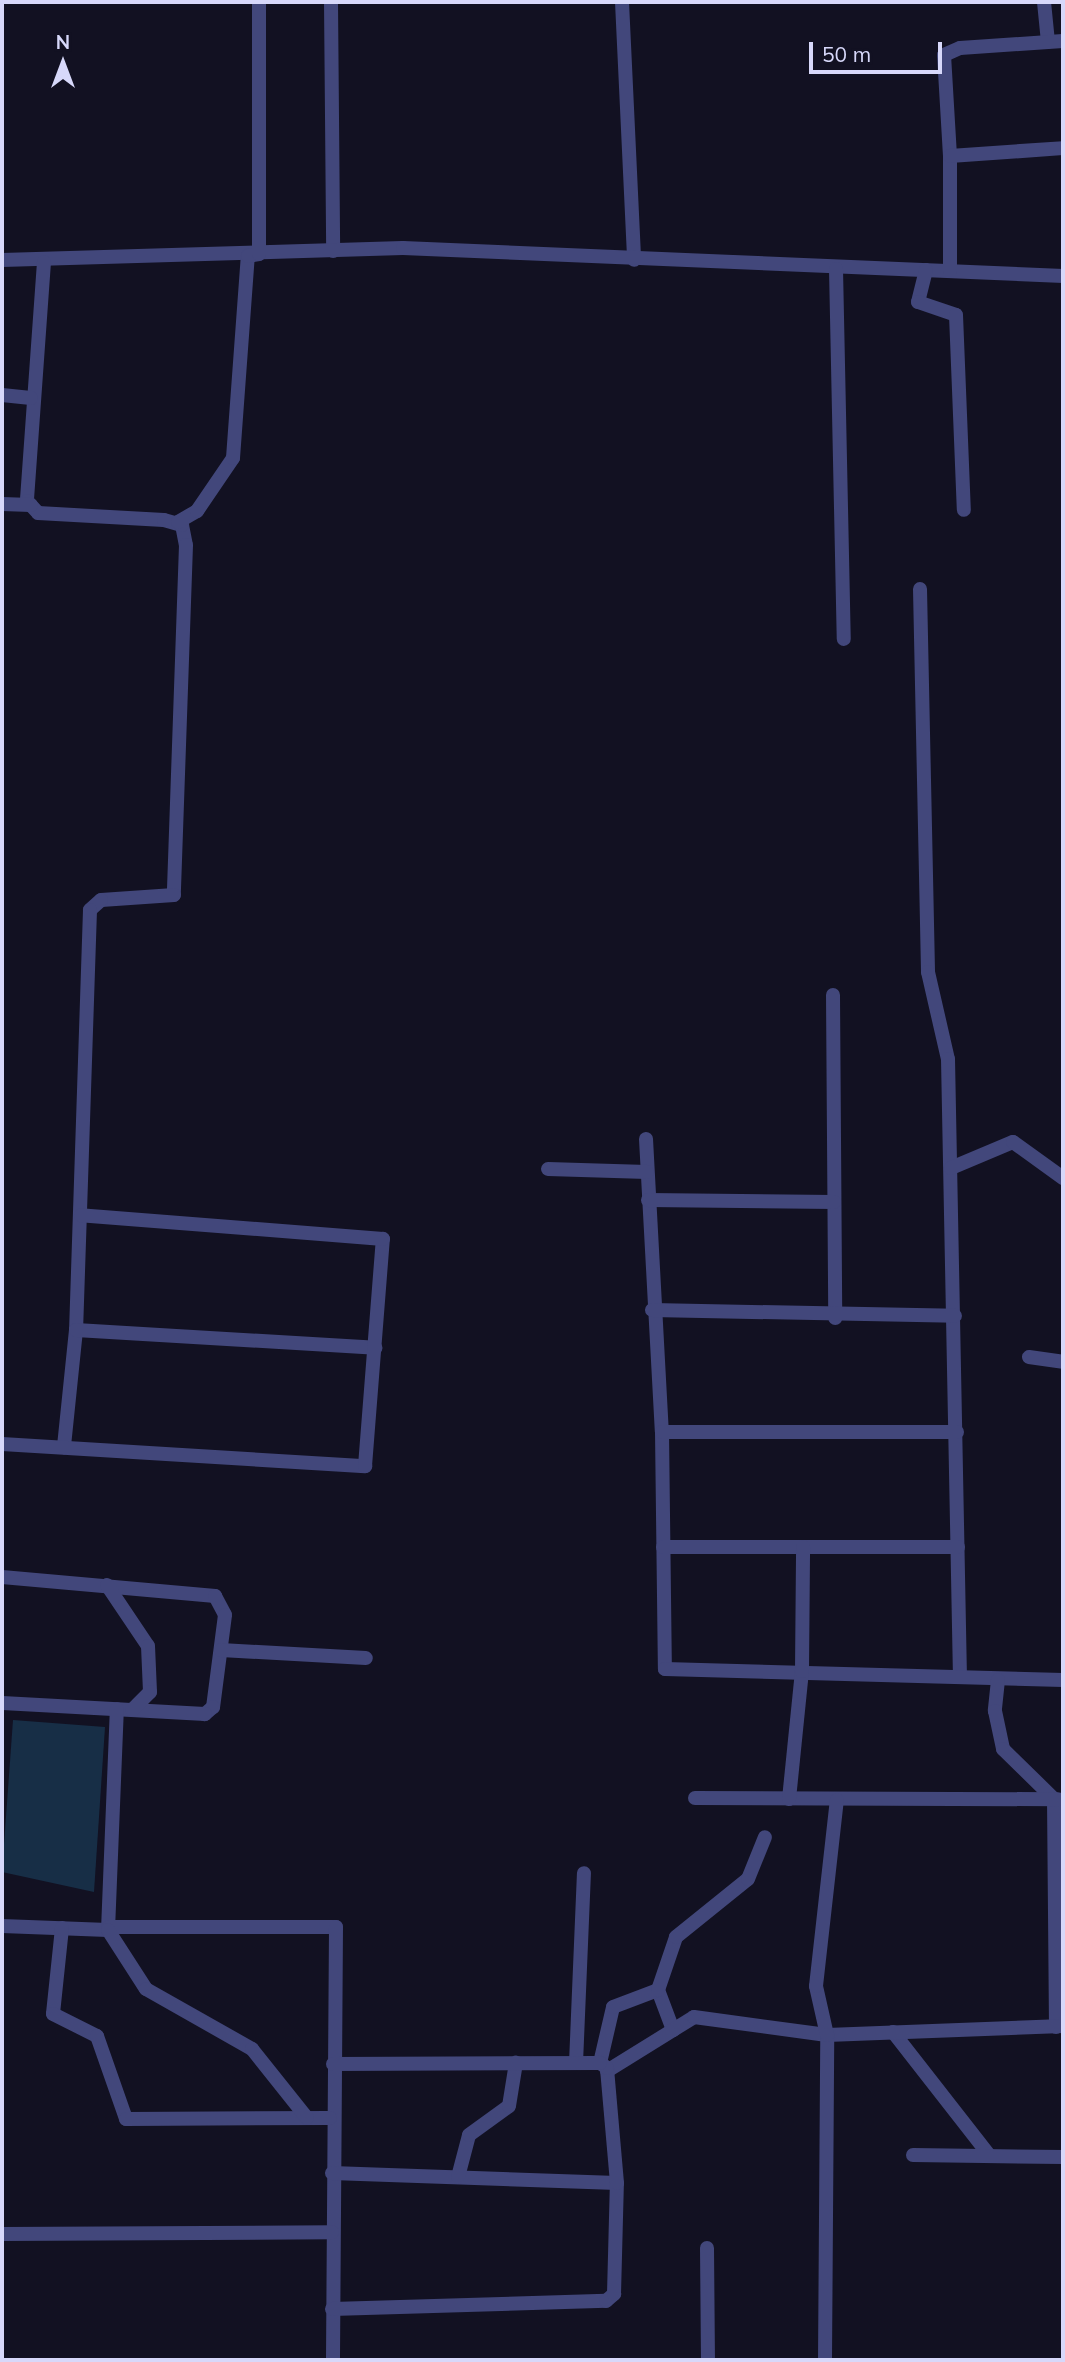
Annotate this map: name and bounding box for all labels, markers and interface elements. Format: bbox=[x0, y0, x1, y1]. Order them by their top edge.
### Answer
north arrow bbox=[28, 28, 98, 98]
scale bar bbox=[813, 28, 946, 72]
text: N bbox=[56, 30, 70, 54]
text: 50 m bbox=[822, 41, 871, 67]

